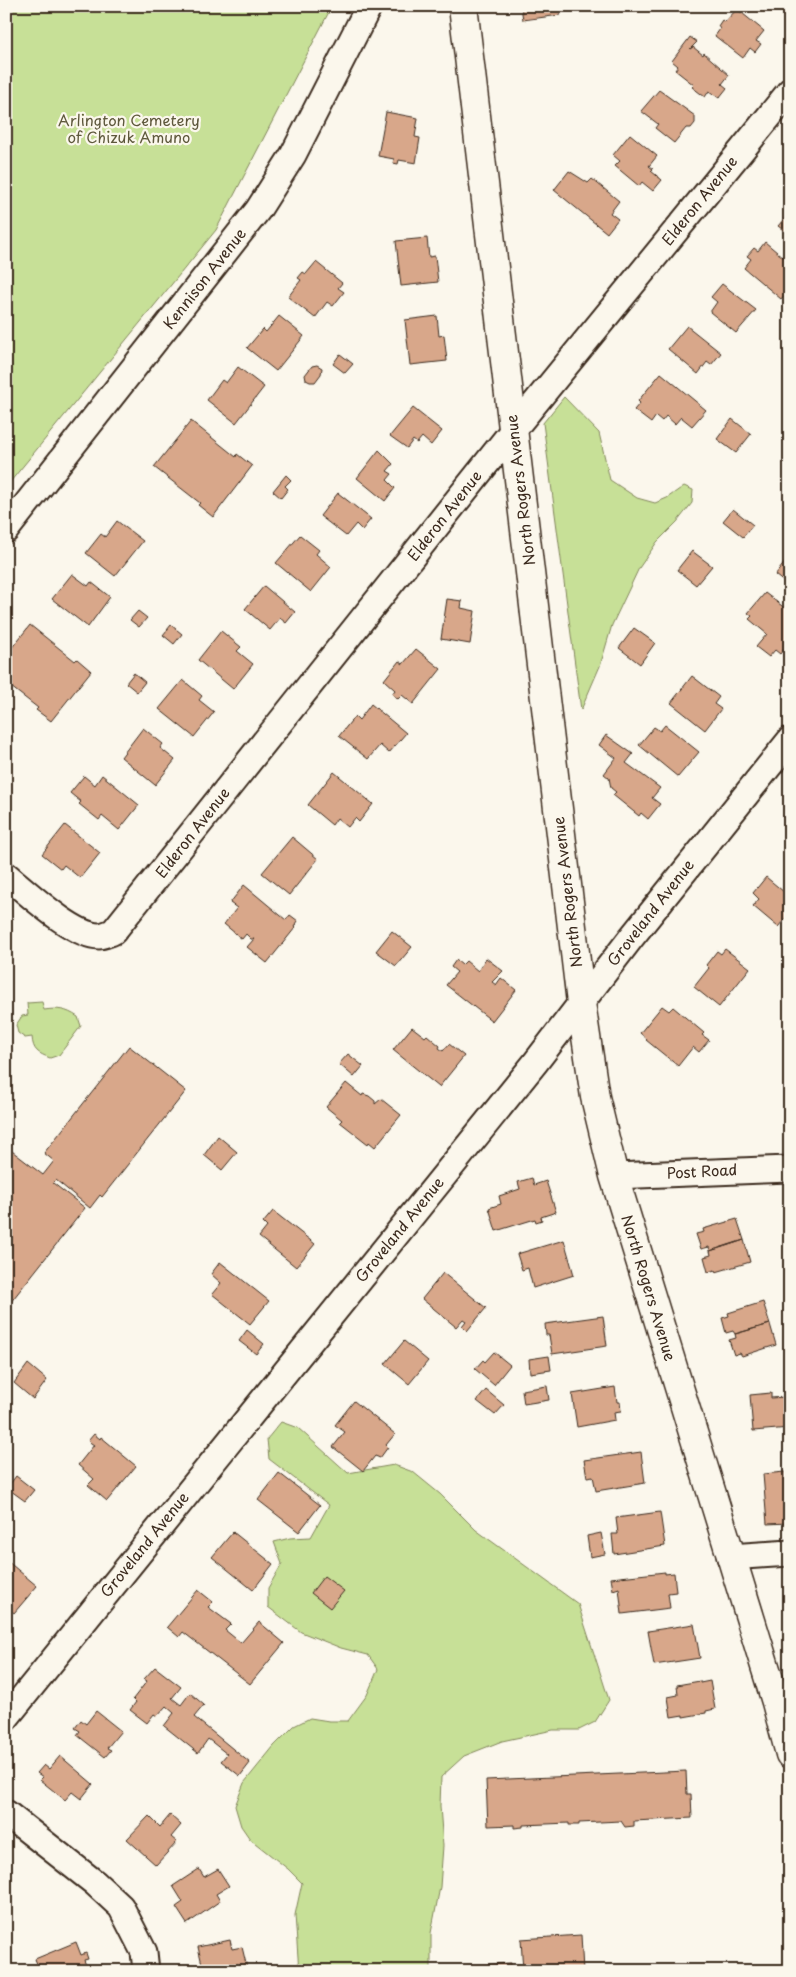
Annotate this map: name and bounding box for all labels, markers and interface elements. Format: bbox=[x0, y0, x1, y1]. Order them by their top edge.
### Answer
park label: Arlington Cemetery of Chizuk Amuno bbox=[58, 108, 200, 148]
street label: Elderon Avenue bbox=[655, 150, 742, 250]
street label: Kennison Avenue bbox=[157, 223, 251, 334]
street label: North Rogers Avenue bbox=[499, 414, 540, 567]
street label: Elderon Avenue bbox=[401, 465, 487, 565]
street label: Elderon Avenue bbox=[149, 782, 235, 882]
street label: North Rogers Avenue bbox=[546, 816, 587, 969]
street label: Groveland Avenue bbox=[601, 854, 699, 970]
street label: Post Road bbox=[666, 1157, 738, 1184]
street label: Groveland Avenue bbox=[349, 1171, 449, 1287]
street label: North Rogers Avenue bbox=[616, 1212, 683, 1363]
street label: Groveland Avenue bbox=[94, 1486, 194, 1602]

